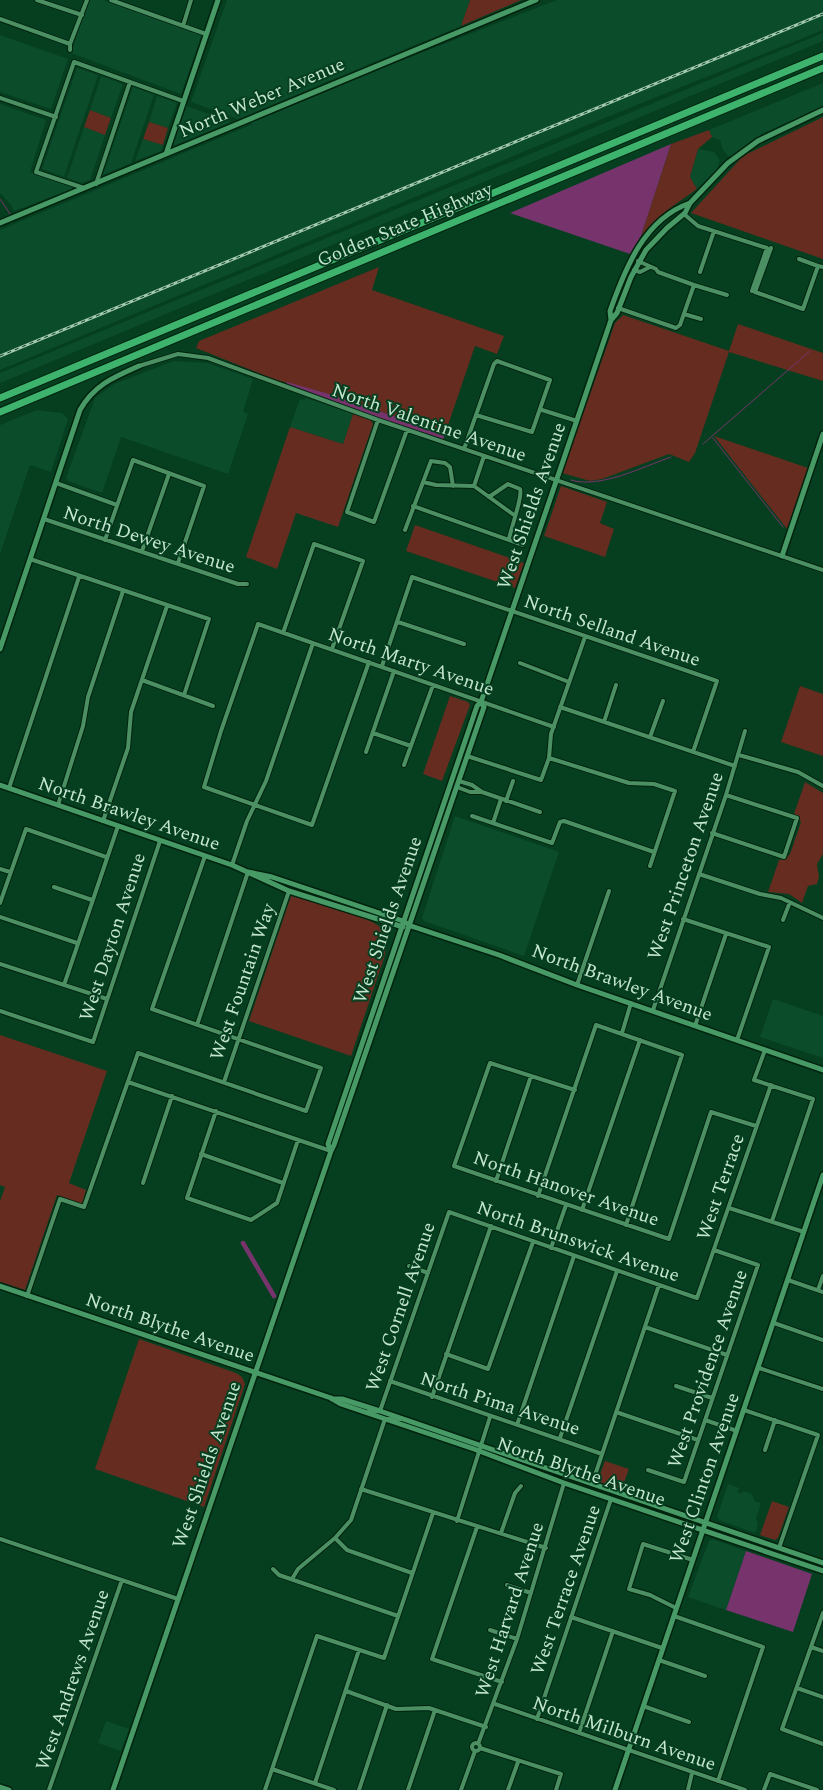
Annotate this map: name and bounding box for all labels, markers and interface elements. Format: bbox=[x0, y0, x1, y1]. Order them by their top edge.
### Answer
street label: North Weber Avenue bbox=[174, 50, 350, 146]
street label: Golden State Highway bbox=[313, 175, 498, 275]
street label: North Valentine Avenue bbox=[328, 376, 530, 470]
street label: West Shields Avenue bbox=[490, 419, 574, 593]
street label: North Dewey Avenue bbox=[59, 498, 239, 582]
street label: North Selland Avenue bbox=[520, 587, 704, 675]
street label: North Marty Avenue bbox=[324, 620, 498, 704]
street label: West Princeton Avenue bbox=[640, 768, 732, 964]
street label: North Brawley Avenue bbox=[34, 769, 224, 859]
street label: West Shields Avenue bbox=[346, 833, 430, 1007]
street label: West Dayton Avenue bbox=[72, 849, 154, 1025]
street label: West Fountain Way bbox=[203, 899, 284, 1064]
street label: North Brawley Avenue bbox=[527, 937, 717, 1029]
street label: West Terrace bbox=[689, 1130, 753, 1244]
street label: North Hanover Avenue bbox=[469, 1144, 663, 1234]
street label: North Brunswick Avenue bbox=[473, 1194, 683, 1290]
street label: West Cornell Avenue bbox=[358, 1218, 444, 1396]
street label: West Providence Avenue bbox=[660, 1266, 756, 1472]
street label: North Blythe Avenue bbox=[82, 1285, 258, 1371]
street label: North Pima Avenue bbox=[416, 1364, 584, 1444]
street label: West Shields Avenue bbox=[165, 1378, 249, 1552]
street label: West Clinton Avenue bbox=[662, 1389, 748, 1567]
street label: North Blythe Avenue bbox=[493, 1429, 669, 1515]
street label: West Terrace Avenue bbox=[523, 1501, 609, 1679]
street label: West Harvard Avenue bbox=[468, 1518, 552, 1702]
street label: West Andrews Avenue bbox=[28, 1586, 118, 1774]
street label: North Milburn Avenue bbox=[528, 1689, 720, 1779]

